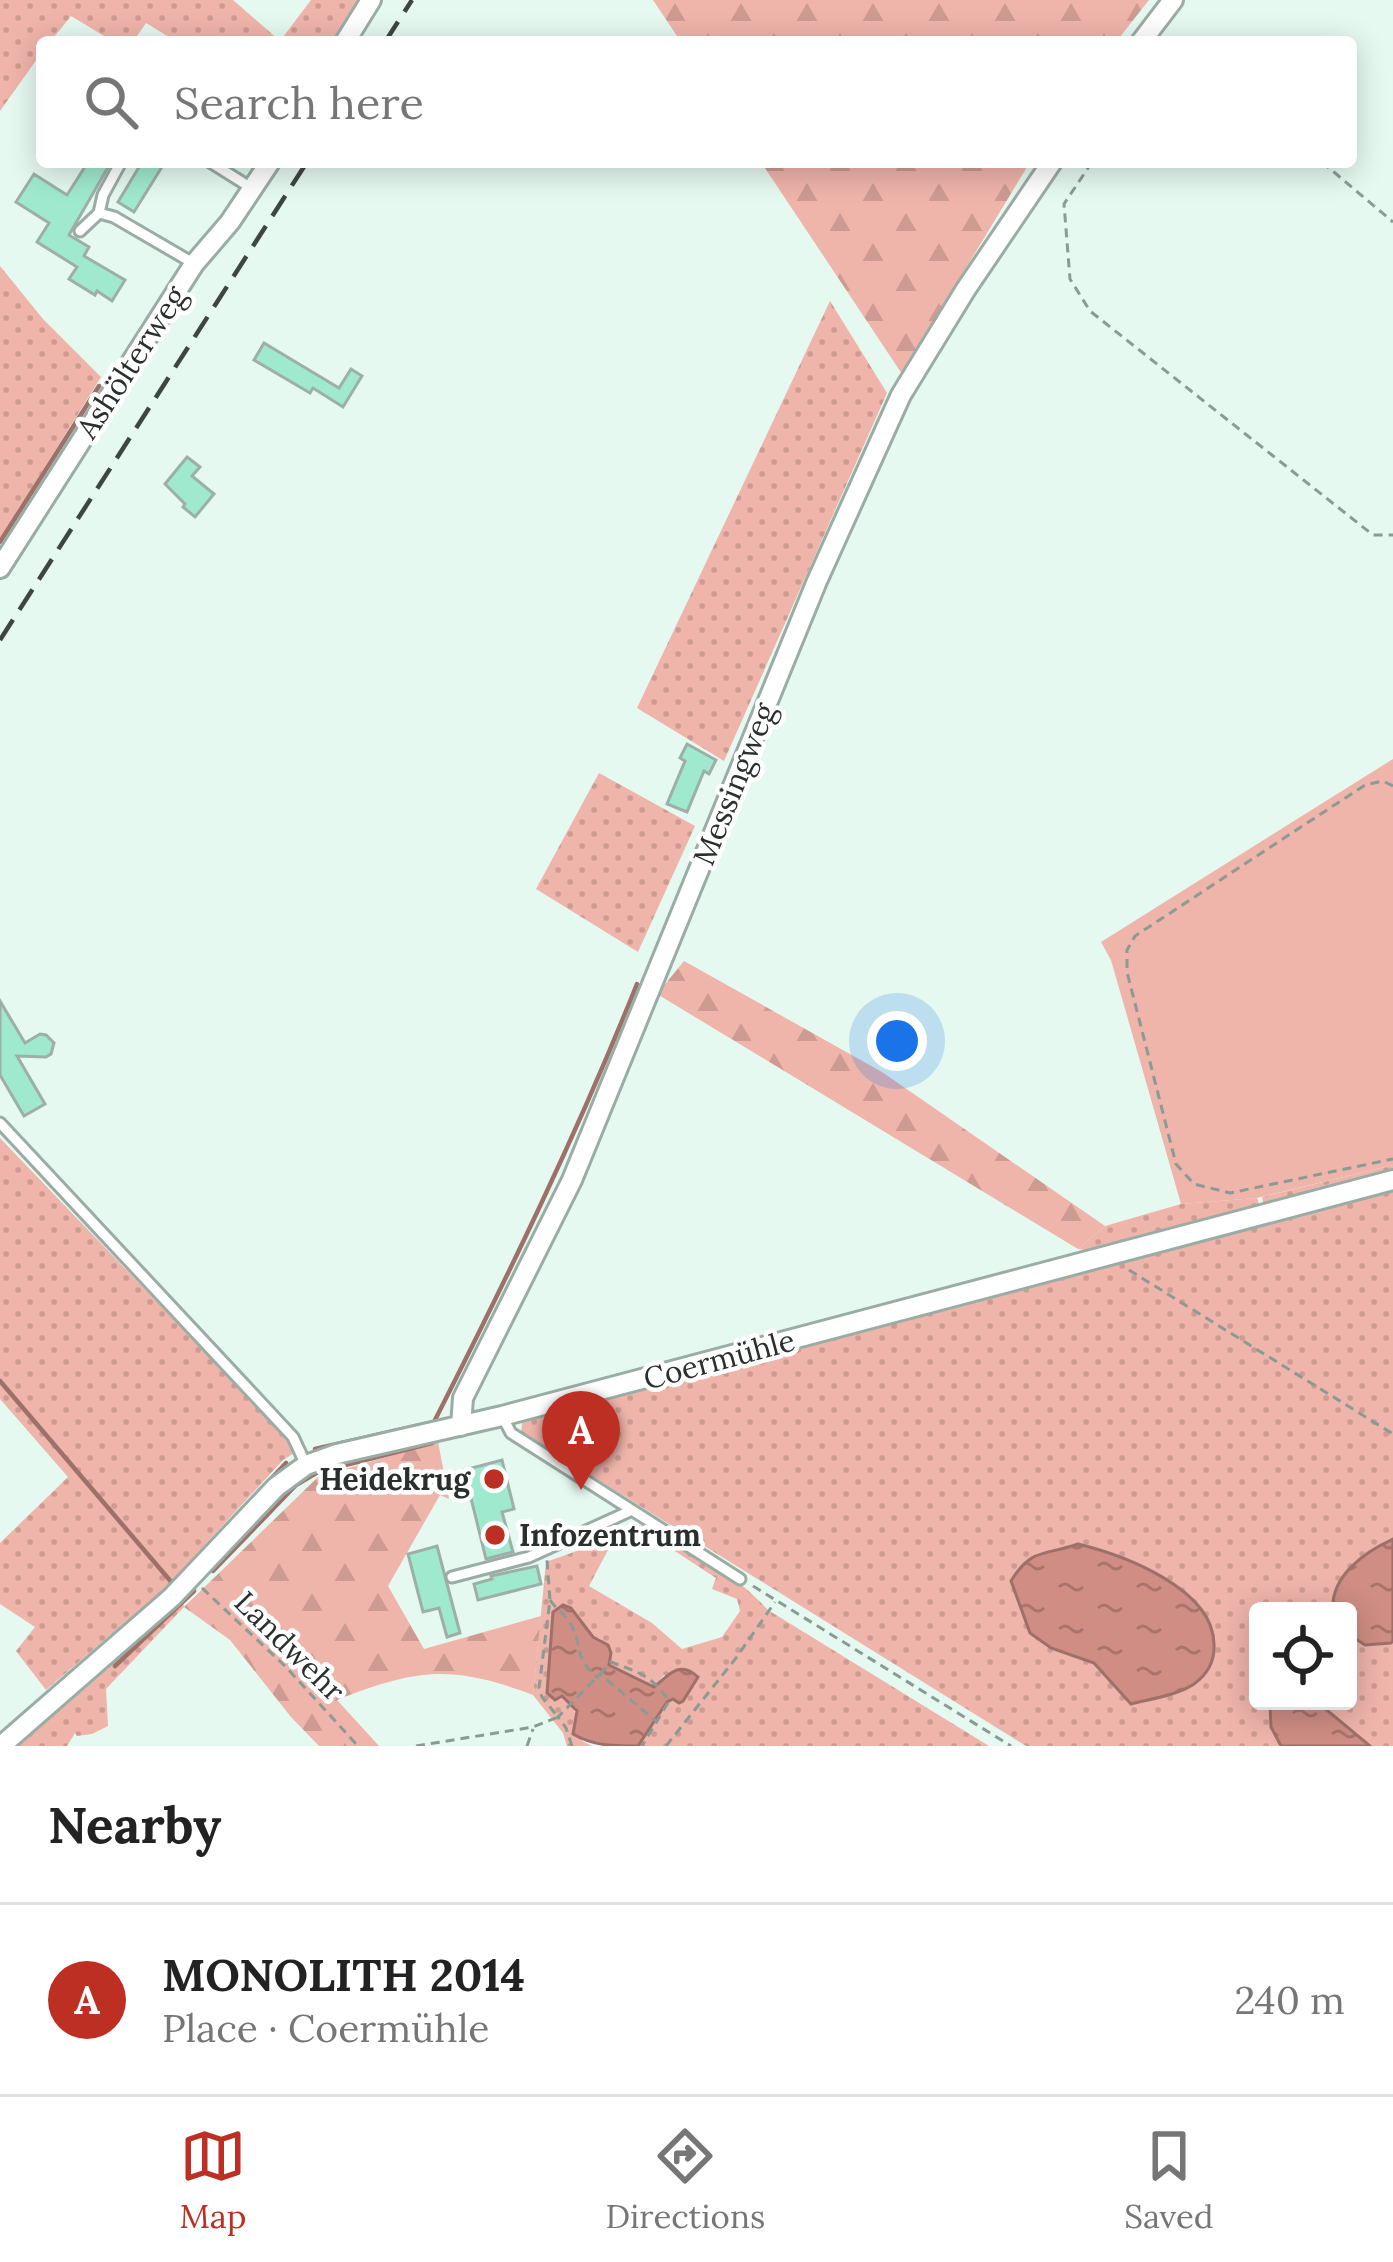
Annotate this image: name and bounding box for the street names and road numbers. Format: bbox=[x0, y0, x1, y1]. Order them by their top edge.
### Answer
street label: Ashölterweg bbox=[67, 278, 196, 447]
street label: Messingweg bbox=[684, 696, 785, 871]
street label: Coermühle bbox=[639, 1321, 799, 1397]
street label: Landwehr bbox=[227, 1583, 353, 1709]

